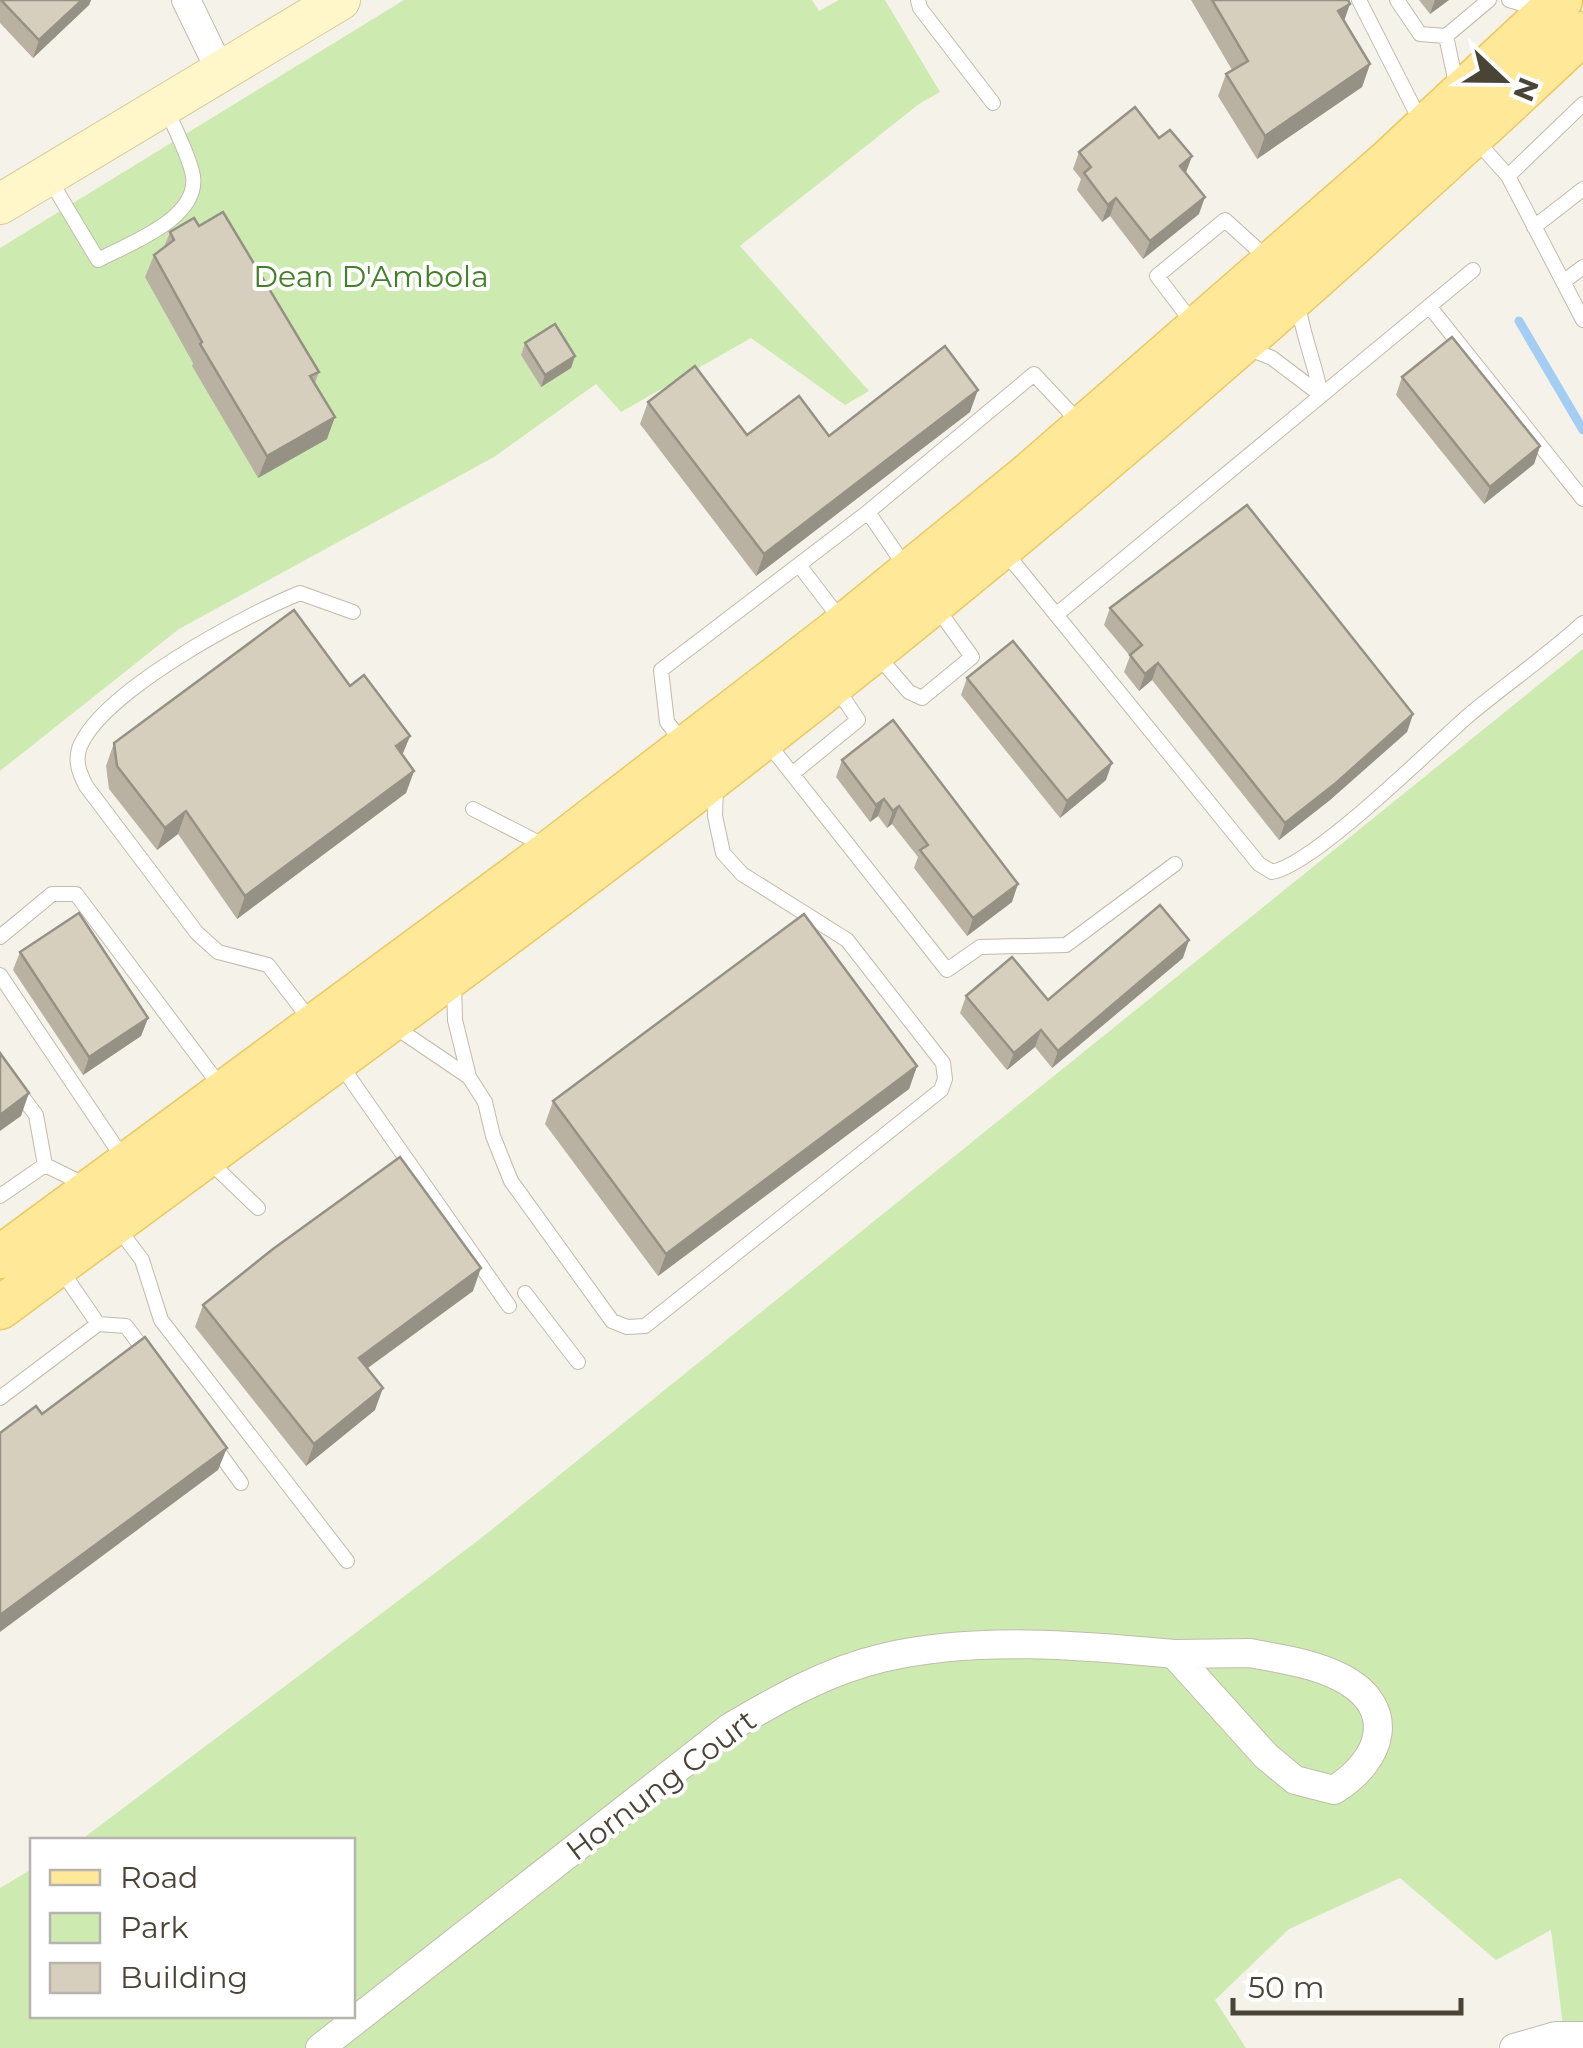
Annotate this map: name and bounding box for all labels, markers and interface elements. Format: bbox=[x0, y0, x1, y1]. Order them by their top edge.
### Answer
north arrow bbox=[1453, 30, 1553, 130]
text: N bbox=[1506, 73, 1546, 106]
park label: Dean D'Ambola bbox=[253, 258, 489, 295]
street label: Hornung Court bbox=[559, 1702, 763, 1868]
legend bbox=[30, 1838, 355, 2018]
text: Road bbox=[120, 1859, 198, 1896]
text: Park bbox=[120, 1909, 189, 1946]
scale bar bbox=[1233, 1953, 1460, 2015]
text: Building bbox=[120, 1959, 248, 1996]
text: 50 m bbox=[1248, 1969, 1325, 2006]

